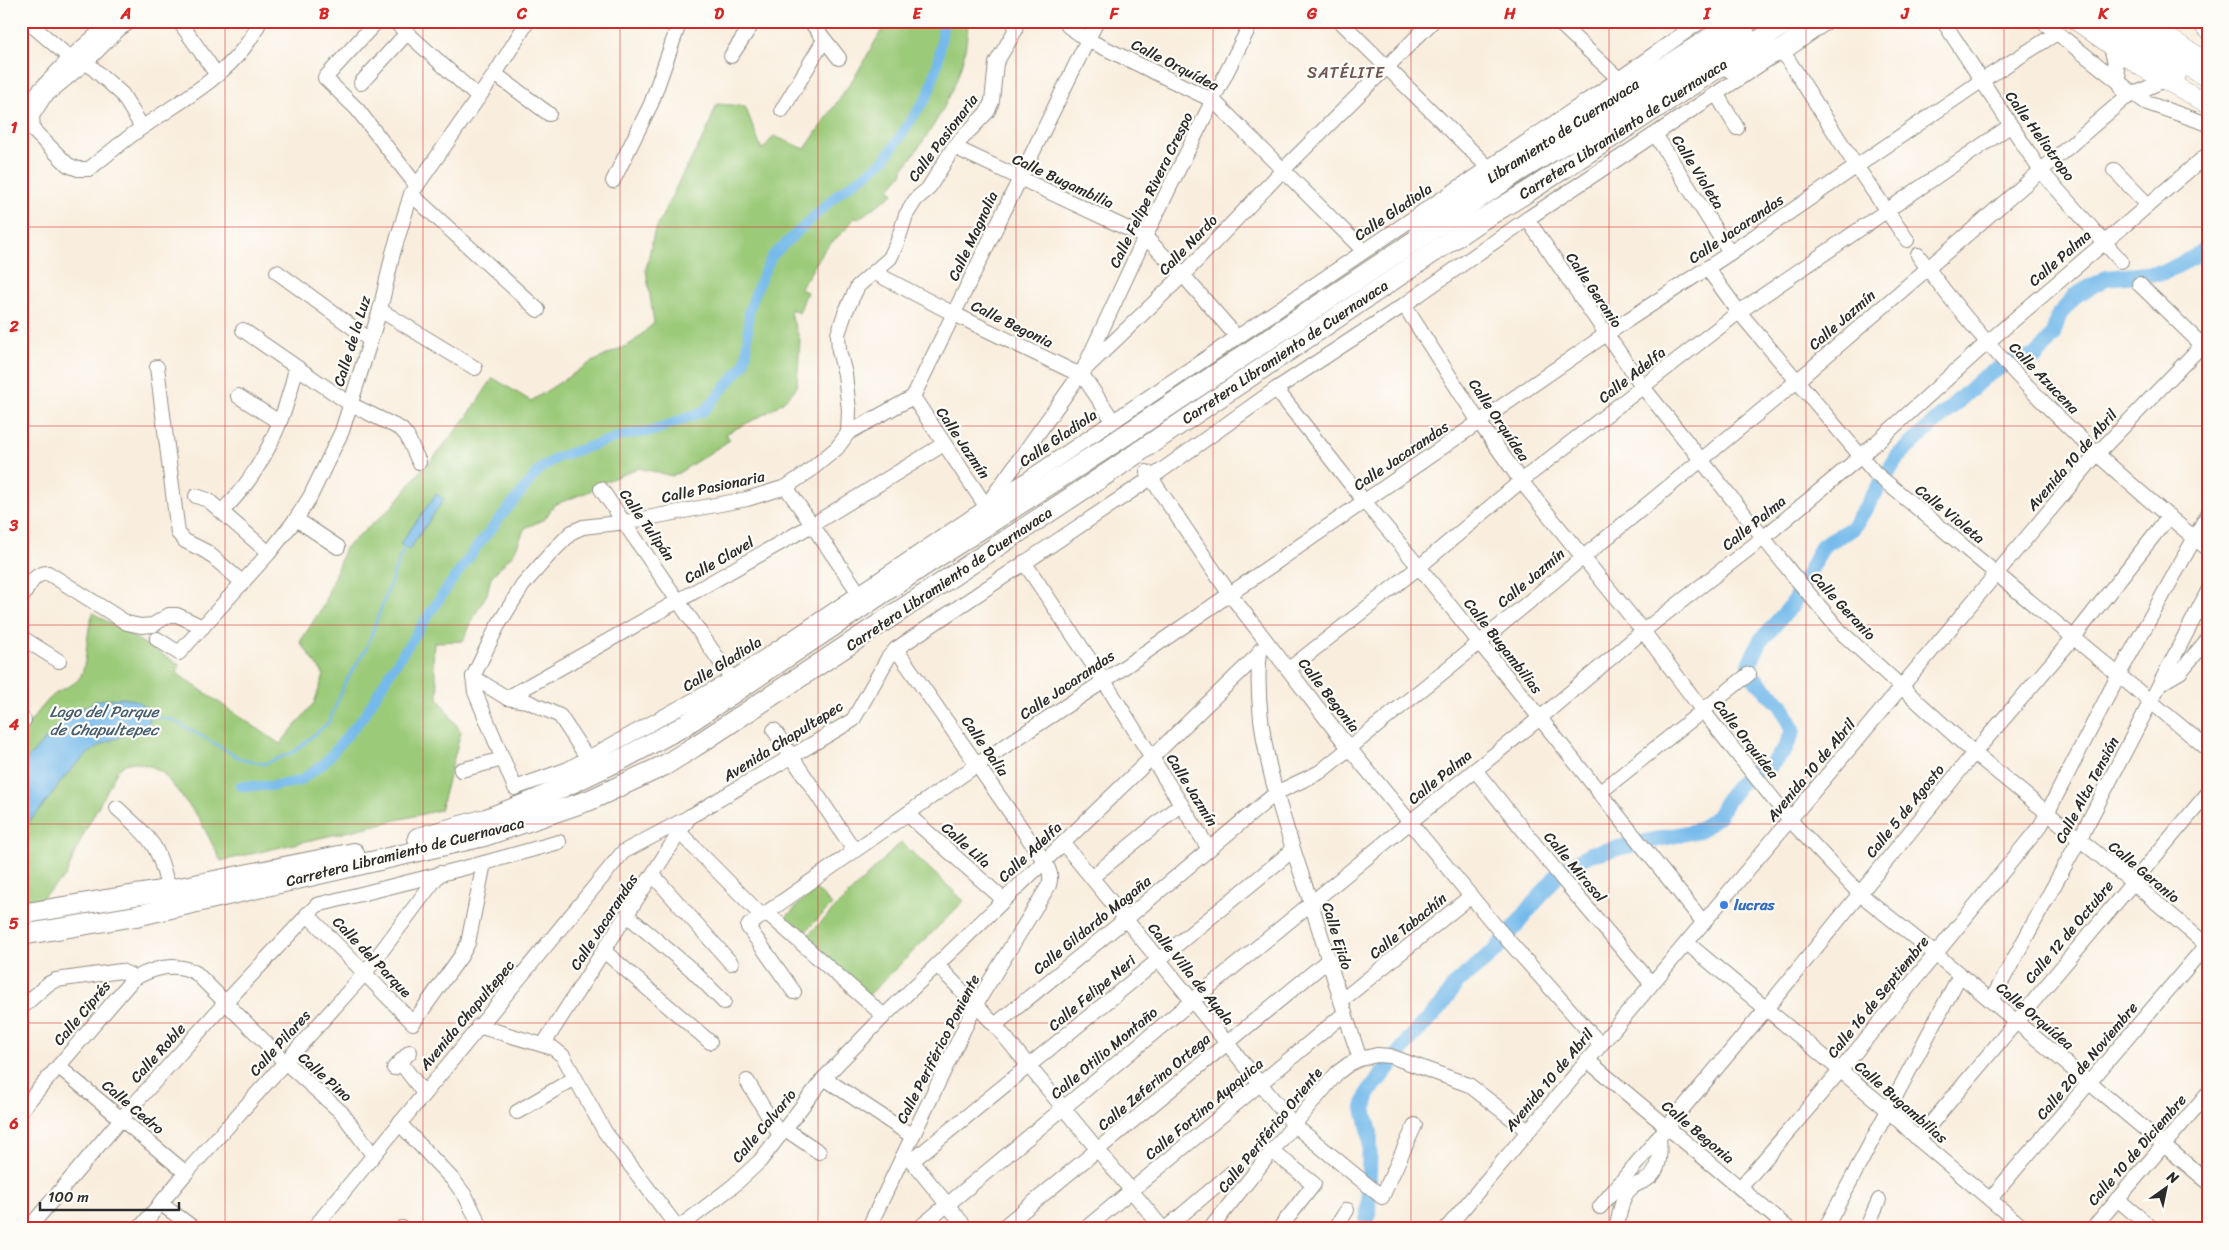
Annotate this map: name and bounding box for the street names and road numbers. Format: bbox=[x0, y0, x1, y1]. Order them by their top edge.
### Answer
street label: Calle Orquídea bbox=[1127, 32, 1224, 98]
street label: Carretera Libramiento de Cuernavaca bbox=[1515, 54, 1731, 204]
street label: Libramiento de Cuernavaca bbox=[1483, 75, 1643, 187]
street label: Calle Heliotropo bbox=[1998, 85, 2082, 187]
street label: Calle Pasionaria bbox=[901, 88, 985, 188]
street label: Calle Felipe Rivera Crespo bbox=[1102, 107, 1200, 273]
street label: Calle Violeta bbox=[1665, 130, 1731, 215]
street label: Calle Bugambilia bbox=[1008, 146, 1119, 216]
street label: Calle Gladiola bbox=[1349, 176, 1438, 248]
street label: Calle Magnolia bbox=[941, 186, 1005, 285]
street label: Calle Jacarandas bbox=[1683, 187, 1789, 271]
street label: Calle Nardo bbox=[1152, 208, 1224, 282]
street label: Calle Palma bbox=[2023, 223, 2098, 293]
street label: Calle Geranio bbox=[1559, 247, 1629, 334]
street label: Carretera Libramiento de Cuernavaca bbox=[1176, 273, 1394, 431]
street label: Calle Jazmín bbox=[1802, 283, 1882, 357]
street label: Calle de la Luz bbox=[326, 291, 378, 390]
street label: Calle Begonia bbox=[966, 293, 1058, 355]
street label: Calle Azucena bbox=[2002, 336, 2086, 421]
street label: Calle Adelfa bbox=[1592, 340, 1672, 410]
street label: Calle Orquídea bbox=[1462, 373, 1537, 467]
street label: Calle Jazmín bbox=[929, 402, 997, 484]
street label: Calle Gladiola bbox=[1014, 402, 1103, 474]
street label: Avenida 10 de Abril bbox=[2020, 403, 2124, 518]
street label: Calle Jacarandas bbox=[1348, 414, 1454, 498]
street label: Calle Pasionaria bbox=[659, 463, 767, 511]
street label: Calle Violeta bbox=[1909, 478, 1991, 551]
street label: Calle Tulipán bbox=[612, 483, 682, 567]
street label: Calle Palma bbox=[1716, 488, 1792, 557]
street label: Carretera Libramiento de Cuernavaca bbox=[840, 500, 1058, 658]
street label: Calle Clavel bbox=[679, 529, 760, 591]
street label: Calle Jazmín bbox=[1491, 542, 1571, 614]
street label: Calle Geranio bbox=[1804, 565, 1883, 647]
street label: Calle Bugambilias bbox=[1457, 592, 1549, 700]
street label: Calle Gladiola bbox=[677, 629, 767, 699]
street label: Calle Jacarandas bbox=[1014, 643, 1120, 727]
street label: Calle Begonia bbox=[1291, 652, 1367, 738]
street label: Avenida Chapultepec bbox=[717, 693, 849, 789]
street label: Calle Orquídea bbox=[1706, 693, 1786, 785]
street label: Calle Dalia bbox=[954, 710, 1016, 782]
street label: Avenida 10 de Abril bbox=[1759, 712, 1863, 828]
street label: Calle Alta Tensión bbox=[2048, 732, 2126, 848]
street label: Calle Palma bbox=[1402, 742, 1478, 811]
street label: Calle Jazmín bbox=[1159, 748, 1225, 832]
street label: Calle 5 de Agosto bbox=[1859, 758, 1951, 864]
street label: Carretera Libramiento de Cuernavaca bbox=[283, 810, 527, 894]
street label: Calle Lila bbox=[935, 815, 997, 875]
street label: Calle Adelfa bbox=[992, 815, 1069, 889]
street label: Calle Mirasol bbox=[1537, 826, 1613, 909]
street label: Calle Geranio bbox=[2102, 834, 2186, 910]
street label: Calle Jacarandas bbox=[563, 868, 645, 976]
street label: Calle Gildardo Magaña bbox=[1027, 869, 1157, 981]
street label: Calle 12 de Octubre bbox=[2018, 874, 2121, 990]
street label: Calle Tabachín bbox=[1363, 886, 1453, 966]
street label: Calle Ejido bbox=[1314, 899, 1360, 973]
street label: Calle del Parque bbox=[326, 910, 418, 1004]
street label: Calle Villa de Ayala bbox=[1141, 917, 1241, 1032]
street label: Calle 16 de Septiembre bbox=[1820, 930, 1936, 1064]
street label: Calle Felipe Neri bbox=[1042, 948, 1142, 1038]
street label: Avenida Chapultepec bbox=[412, 953, 522, 1077]
street label: Calle Periférico Poniente bbox=[889, 969, 987, 1128]
street label: Calle Ciprés bbox=[47, 974, 117, 1052]
street label: Calle Orquídea bbox=[1990, 975, 2080, 1057]
street label: Calle 20 de Noviembre bbox=[2030, 996, 2145, 1126]
street label: Calle Otilio Montaño bbox=[1044, 1000, 1164, 1106]
street label: Calle Pilares bbox=[243, 1004, 317, 1082]
street label: Calle Roble bbox=[124, 1017, 192, 1089]
street label: Avenida 10 de Abril bbox=[1497, 1022, 1601, 1138]
street label: Calle Zeferino Ortega bbox=[1091, 1026, 1217, 1137]
street label: Calle Pino bbox=[292, 1045, 358, 1109]
street label: Calle Fortino Ayaquica bbox=[1139, 1051, 1270, 1167]
street label: Calle Bugambilias bbox=[1849, 1054, 1953, 1150]
street label: Calle Periférico Oriente bbox=[1211, 1061, 1329, 1199]
street label: Calle Cedro bbox=[96, 1073, 170, 1141]
street label: Calle Calvario bbox=[725, 1083, 803, 1169]
street label: Calle 10 de Diciembre bbox=[2081, 1088, 2193, 1212]
street label: Calle Begonia bbox=[1656, 1093, 1741, 1171]

